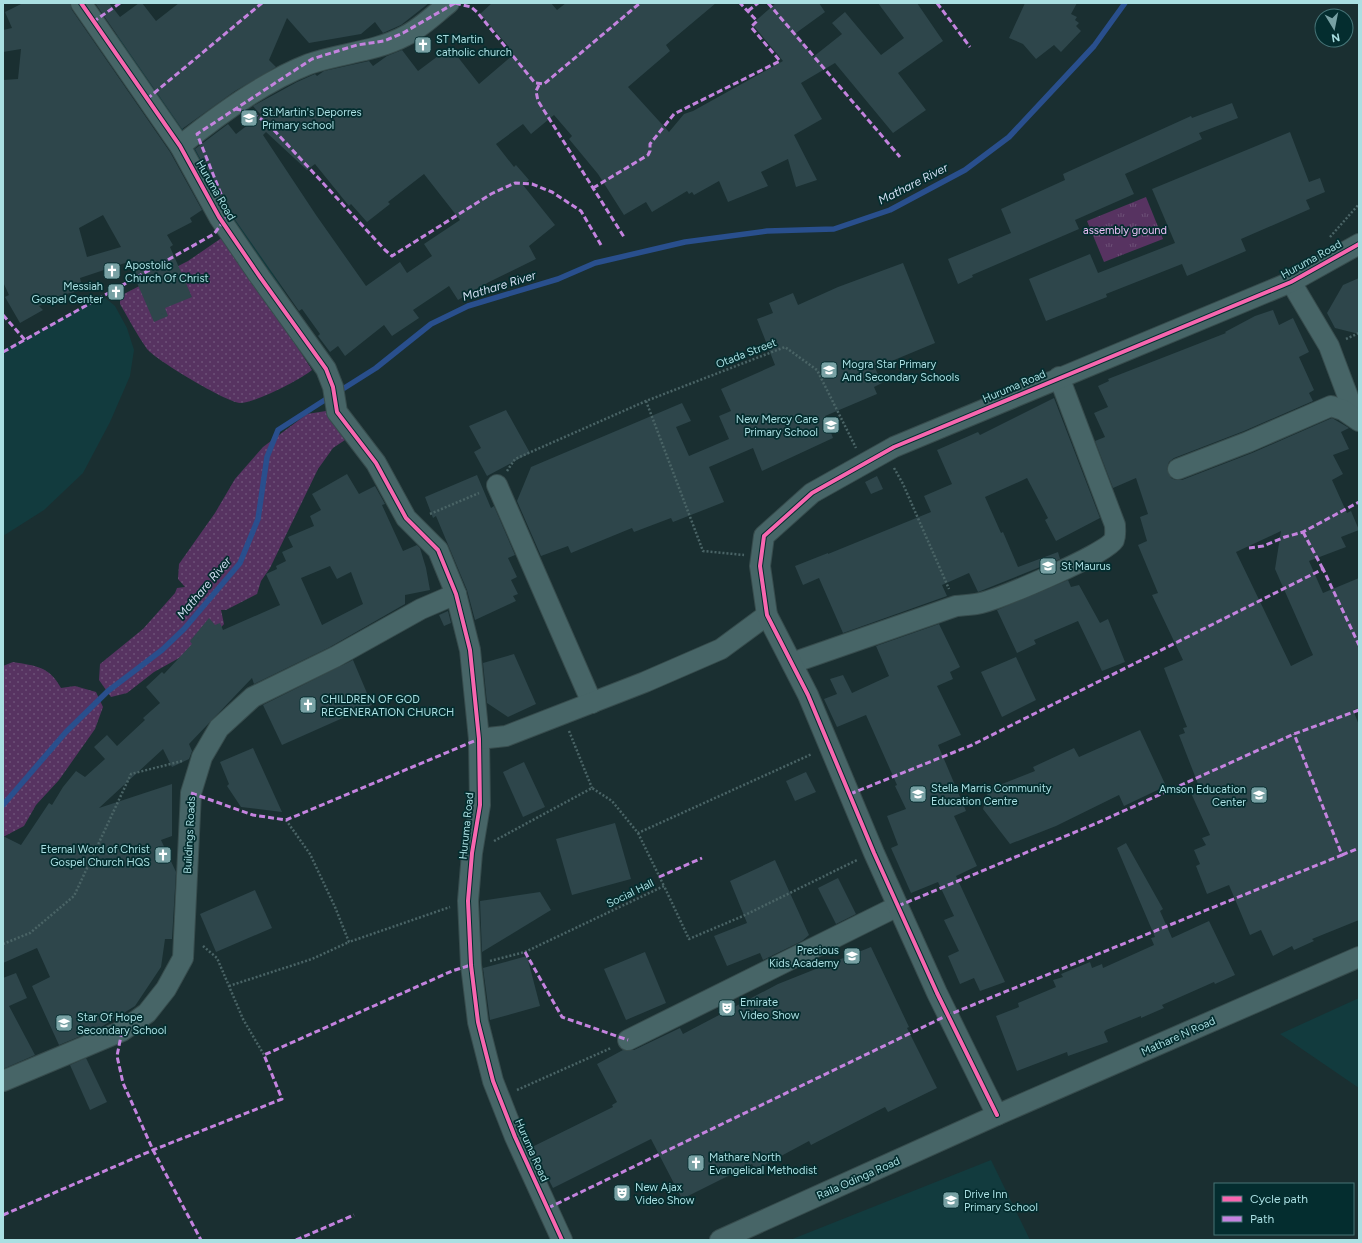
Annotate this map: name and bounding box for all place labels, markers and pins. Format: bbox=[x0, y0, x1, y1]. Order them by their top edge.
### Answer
place label: ST Martin catholic church bbox=[436, 33, 512, 59]
church icon: ST Martin catholic church bbox=[413, 35, 433, 55]
place label: St.Martin's Deporres Primary school bbox=[262, 106, 362, 132]
school or university icon: St.Martin's Deporres Primary school bbox=[239, 108, 259, 128]
place label: Apostolic Church Of Christ bbox=[125, 259, 209, 285]
church icon: Apostolic Church Of Christ bbox=[102, 261, 122, 281]
place label: Messiah Gospel Center bbox=[32, 280, 103, 306]
church icon: Messiah Gospel Center bbox=[106, 282, 126, 302]
place label: Mogra Star Primary And Secondary Schools bbox=[842, 358, 959, 384]
school or university icon: Mogra Star Primary And Secondary Schools bbox=[819, 360, 839, 380]
place label: New Mercy Care Primary School bbox=[736, 413, 818, 439]
school or university icon: New Mercy Care Primary School bbox=[821, 415, 841, 435]
school or university icon: St Maurus bbox=[1038, 556, 1058, 576]
place label: St Maurus bbox=[1061, 560, 1111, 573]
place label: CHILDREN OF GOD REGENERATION CHURCH bbox=[321, 693, 454, 719]
church icon: CHILDREN OF GOD REGENERATION CHURCH bbox=[298, 695, 318, 715]
place label: Stella Marris Community Education Centre bbox=[931, 782, 1052, 808]
place label: Amson Education Center bbox=[1159, 783, 1246, 809]
school or university icon: Stella Marris Community Education Centre bbox=[908, 784, 928, 804]
school or university icon: Amson Education Center bbox=[1249, 785, 1269, 805]
place label: Eternal Word of Christ Gospel Church HQS bbox=[41, 843, 150, 869]
church icon: Eternal Word of Christ Gospel Church HQS bbox=[153, 845, 173, 865]
place label: Precious Kids Academy bbox=[769, 944, 839, 970]
school or university icon: Precious Kids Academy bbox=[842, 946, 862, 966]
place label: Emirate Video Show bbox=[740, 996, 800, 1022]
theatre icon: Emirate Video Show bbox=[717, 998, 737, 1018]
place label: Star Of Hope Secondary School bbox=[77, 1011, 167, 1037]
school or university icon: Star Of Hope Secondary School bbox=[54, 1013, 74, 1033]
place label: Mathare North Evangelical Methodist bbox=[709, 1151, 817, 1177]
church icon: Mathare North Evangelical Methodist bbox=[686, 1153, 706, 1173]
place label: New Ajax Video Show bbox=[635, 1181, 695, 1207]
theatre icon: New Ajax Video Show bbox=[612, 1183, 632, 1203]
place label: Drive Inn Primary School bbox=[964, 1188, 1038, 1214]
school or university icon: Drive Inn Primary School bbox=[941, 1190, 961, 1210]

